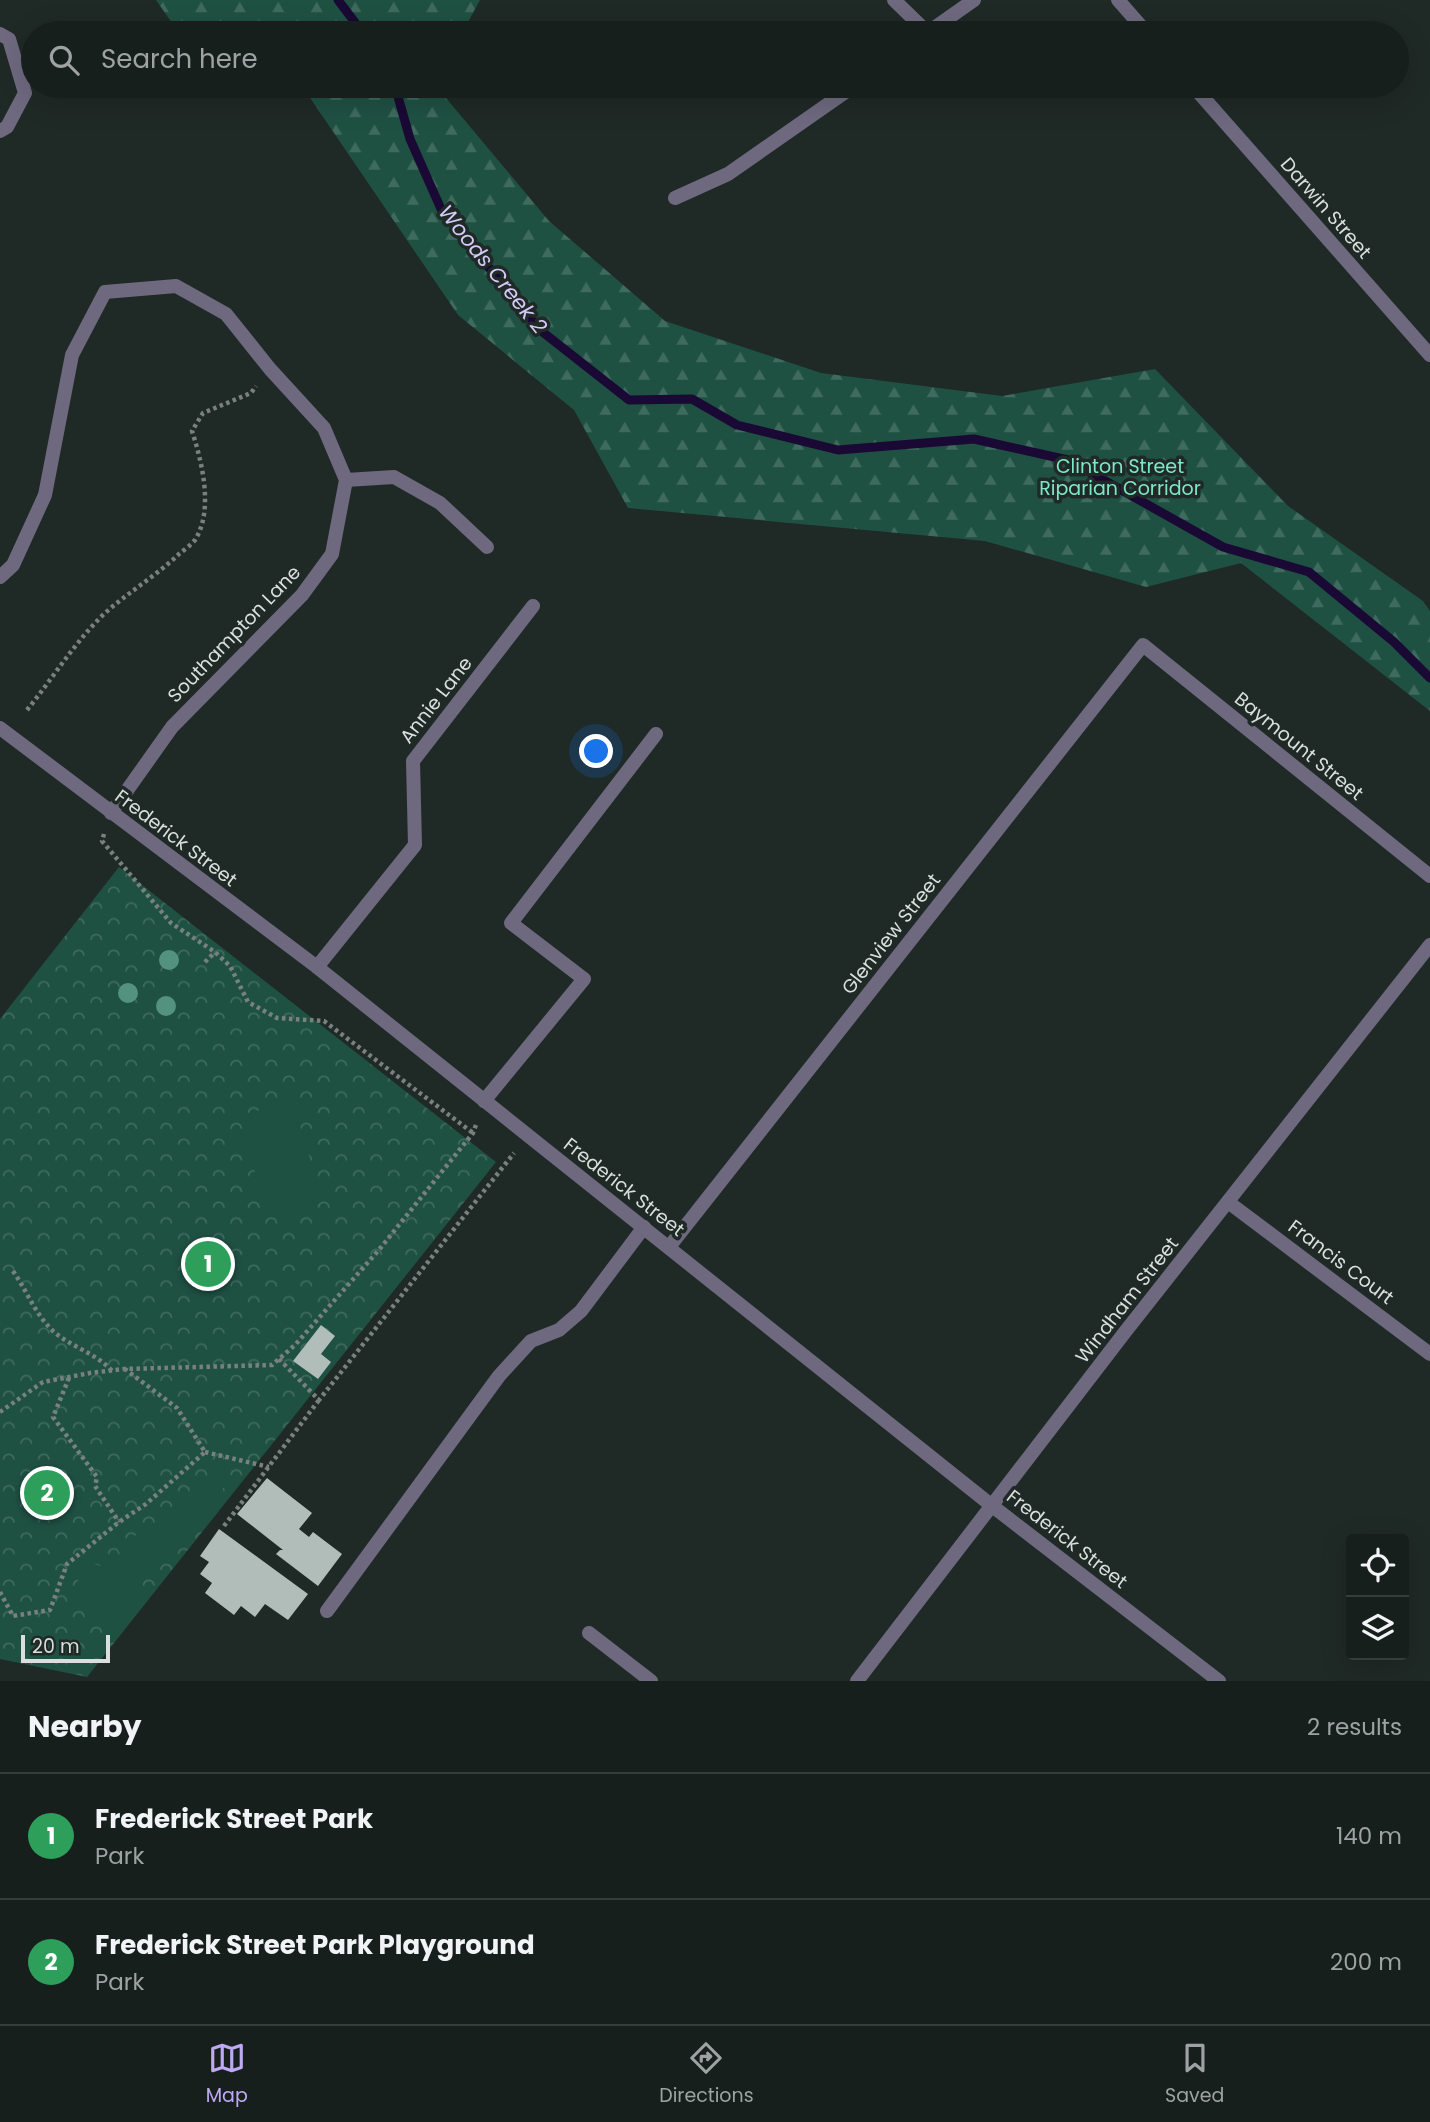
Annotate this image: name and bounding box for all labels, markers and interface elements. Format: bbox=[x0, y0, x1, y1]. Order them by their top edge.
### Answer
search box bbox=[21, 21, 1409, 98]
icon: search bbox=[45, 41, 83, 79]
text: Search here bbox=[101, 41, 258, 77]
street label: Darwin Street bbox=[1274, 151, 1378, 265]
water label: Woods Creek 2 bbox=[432, 198, 554, 340]
park label: Clinton Street Riparian Corridor bbox=[1039, 453, 1201, 502]
street label: Southampton Lane bbox=[161, 559, 307, 709]
street label: Annie Lane bbox=[393, 651, 479, 749]
street label: Baymount Street bbox=[1229, 686, 1369, 807]
your location bbox=[579, 734, 613, 768]
street label: Frederick Street bbox=[109, 783, 243, 893]
street label: Glenview Street bbox=[835, 868, 947, 1000]
street label: Frederick Street bbox=[558, 1131, 690, 1243]
street label: Francis Court bbox=[1283, 1213, 1399, 1311]
street label: Windham Street bbox=[1069, 1231, 1185, 1369]
pin: 1 bbox=[185, 1238, 231, 1290]
pin: 2 bbox=[24, 1467, 70, 1519]
street label: Frederick Street bbox=[1001, 1483, 1133, 1595]
map controls bbox=[1346, 1534, 1409, 1660]
button: locate bbox=[1346, 1534, 1409, 1597]
button: layers bbox=[1346, 1597, 1409, 1660]
scale bar bbox=[21, 1632, 110, 1664]
text: 20 m bbox=[32, 1633, 80, 1660]
text: Nearby bbox=[28, 1705, 142, 1748]
text: 2 results bbox=[1307, 1711, 1402, 1743]
text: Frederick Street Park bbox=[95, 1801, 373, 1837]
text: 1 bbox=[47, 1820, 55, 1852]
text: 140 m bbox=[1336, 1820, 1402, 1852]
text: Park bbox=[95, 1840, 144, 1872]
text: Frederick Street Park Playground bbox=[95, 1927, 535, 1963]
text: 2 bbox=[44, 1946, 58, 1978]
text: 200 m bbox=[1330, 1946, 1402, 1978]
text: Park bbox=[95, 1966, 144, 1998]
tab: Map bbox=[206, 2039, 248, 2110]
tab: Directions bbox=[659, 2039, 754, 2110]
tab: Saved bbox=[1165, 2039, 1224, 2110]

